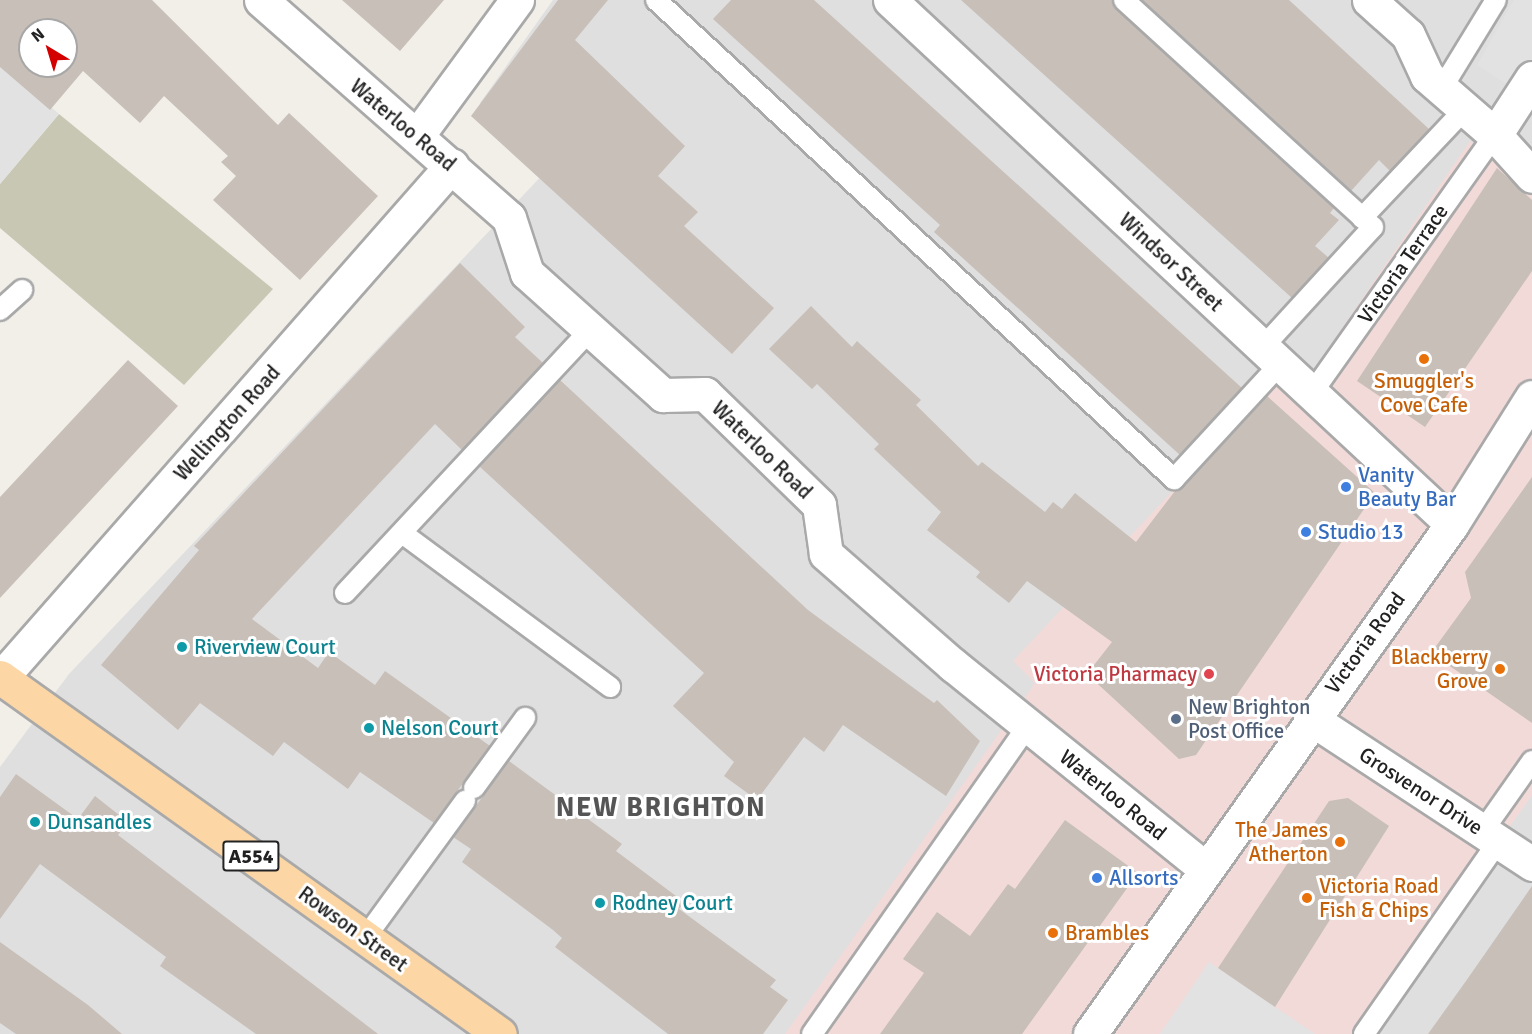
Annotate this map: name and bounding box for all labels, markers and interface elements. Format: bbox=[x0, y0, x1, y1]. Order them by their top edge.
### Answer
north arrow bbox=[18, 18, 78, 78]
text: N bbox=[28, 24, 49, 47]
street label: Waterloo Road bbox=[345, 73, 461, 177]
street label: Victoria Terrace bbox=[1353, 199, 1453, 329]
street label: Windsor Street bbox=[1114, 207, 1228, 317]
marker: Smuggler's Cove Cafe bbox=[1417, 352, 1431, 366]
street label: Wellington Road bbox=[168, 360, 286, 486]
place label: Smuggler's Cove Cafe bbox=[1374, 368, 1474, 418]
street label: Waterloo Road bbox=[706, 396, 818, 504]
place label: Vanity Beauty Bar bbox=[1358, 462, 1456, 512]
marker: Vanity Beauty Bar bbox=[1339, 480, 1353, 494]
place label: Studio 13 bbox=[1318, 519, 1403, 545]
marker: Studio 13 bbox=[1299, 525, 1313, 539]
street label: Victoria Road bbox=[1320, 587, 1410, 699]
place label: Riverview Court bbox=[194, 634, 336, 660]
marker: Riverview Court bbox=[175, 640, 189, 654]
place label: Blackberry Grove bbox=[1391, 644, 1488, 694]
place label: Victoria Pharmacy bbox=[1033, 661, 1197, 687]
marker: Blackberry Grove bbox=[1493, 662, 1507, 676]
marker: Victoria Pharmacy bbox=[1202, 667, 1216, 681]
place label: New Brighton Post Office bbox=[1188, 694, 1311, 744]
marker: New Brighton Post Office bbox=[1169, 712, 1183, 726]
place label: Nelson Court bbox=[381, 715, 499, 741]
marker: Nelson Court bbox=[362, 721, 376, 735]
street label: Grosvenor Drive bbox=[1354, 742, 1488, 840]
street label: Waterloo Road bbox=[1054, 744, 1172, 846]
district label: NEW BRIGHTON bbox=[556, 792, 766, 824]
place label: Dunsandles bbox=[47, 809, 152, 835]
marker: Dunsandles bbox=[28, 815, 42, 829]
place label: The James Atherton bbox=[1235, 817, 1328, 867]
marker: The James Atherton bbox=[1333, 835, 1347, 849]
road number: A554 bbox=[221, 839, 281, 873]
place label: Allsorts bbox=[1109, 865, 1179, 891]
marker: Allsorts bbox=[1090, 871, 1104, 885]
place label: Victoria Road Fish & Chips bbox=[1319, 873, 1439, 923]
street label: Rowson Street bbox=[293, 881, 413, 977]
place label: Rodney Court bbox=[612, 890, 733, 916]
marker: Victoria Road Fish & Chips bbox=[1300, 891, 1314, 905]
marker: Rodney Court bbox=[593, 896, 607, 910]
place label: Brambles bbox=[1065, 920, 1149, 946]
marker: Brambles bbox=[1046, 926, 1060, 940]

